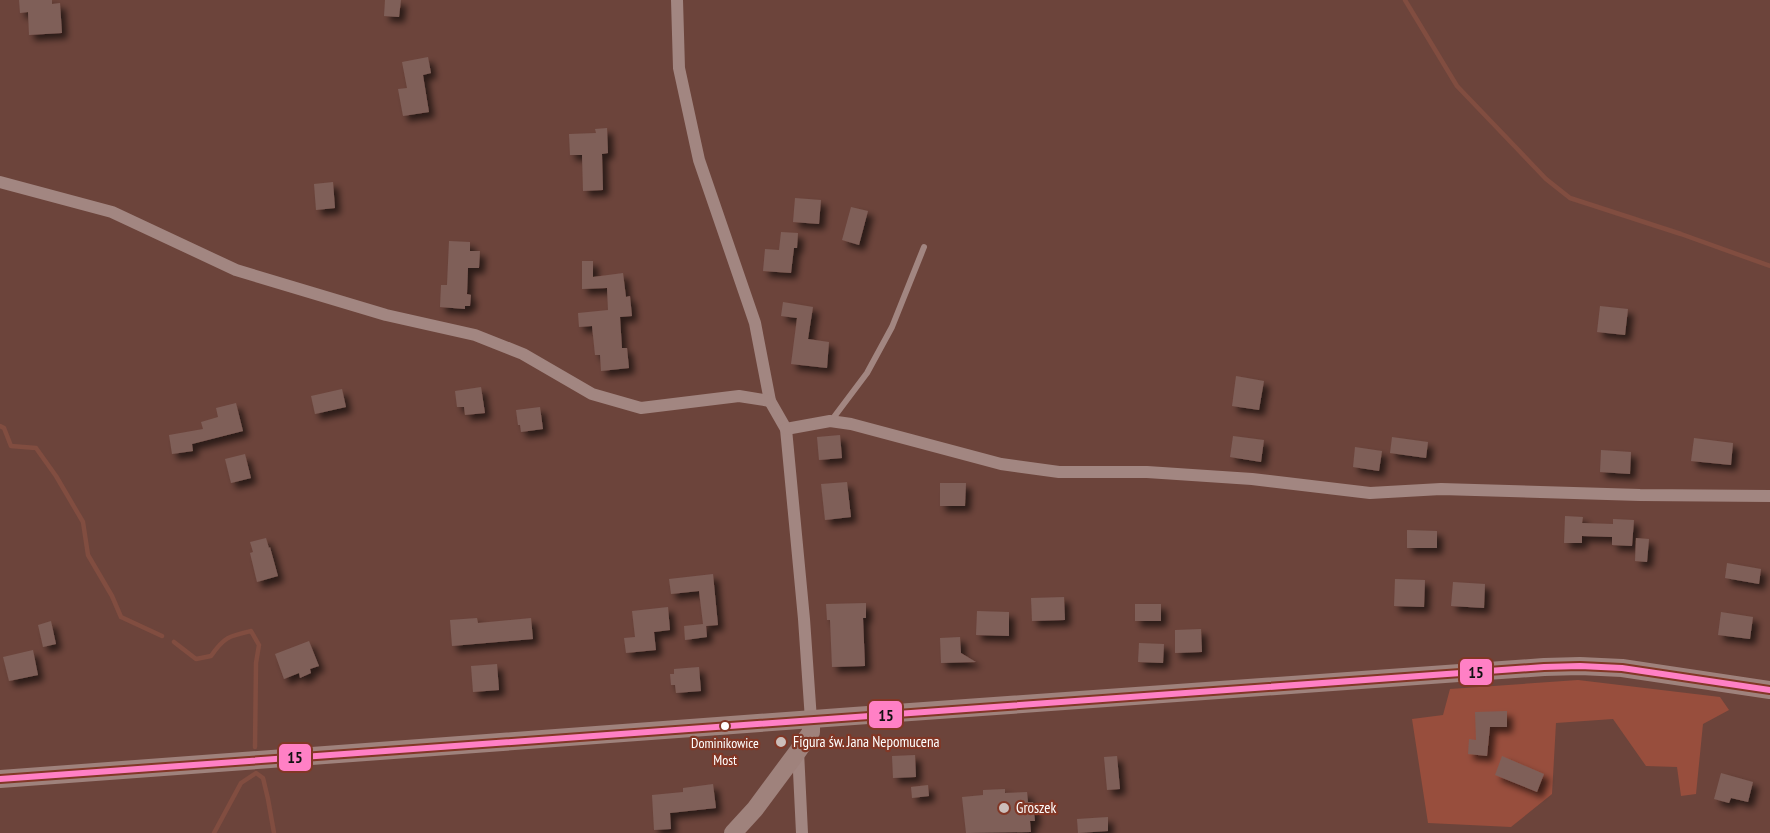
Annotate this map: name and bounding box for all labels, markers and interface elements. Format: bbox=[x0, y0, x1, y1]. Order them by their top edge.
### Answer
line badge: 15 bbox=[1459, 658, 1493, 686]
text: 15 bbox=[1468, 662, 1484, 682]
line badge: 15 bbox=[868, 700, 903, 729]
text: 15 bbox=[878, 705, 894, 725]
marker: Dominikowice Most bbox=[719, 720, 731, 732]
place label: Figura św. Jana Nepomucena bbox=[793, 732, 940, 751]
place label: Dominikowice Most bbox=[691, 734, 759, 769]
marker: Figura św. Jana Nepomucena bbox=[774, 735, 788, 749]
line badge: 15 bbox=[278, 743, 312, 772]
text: 15 bbox=[287, 747, 303, 767]
place label: Groszek bbox=[1016, 798, 1056, 817]
marker: Groszek bbox=[997, 801, 1011, 815]

